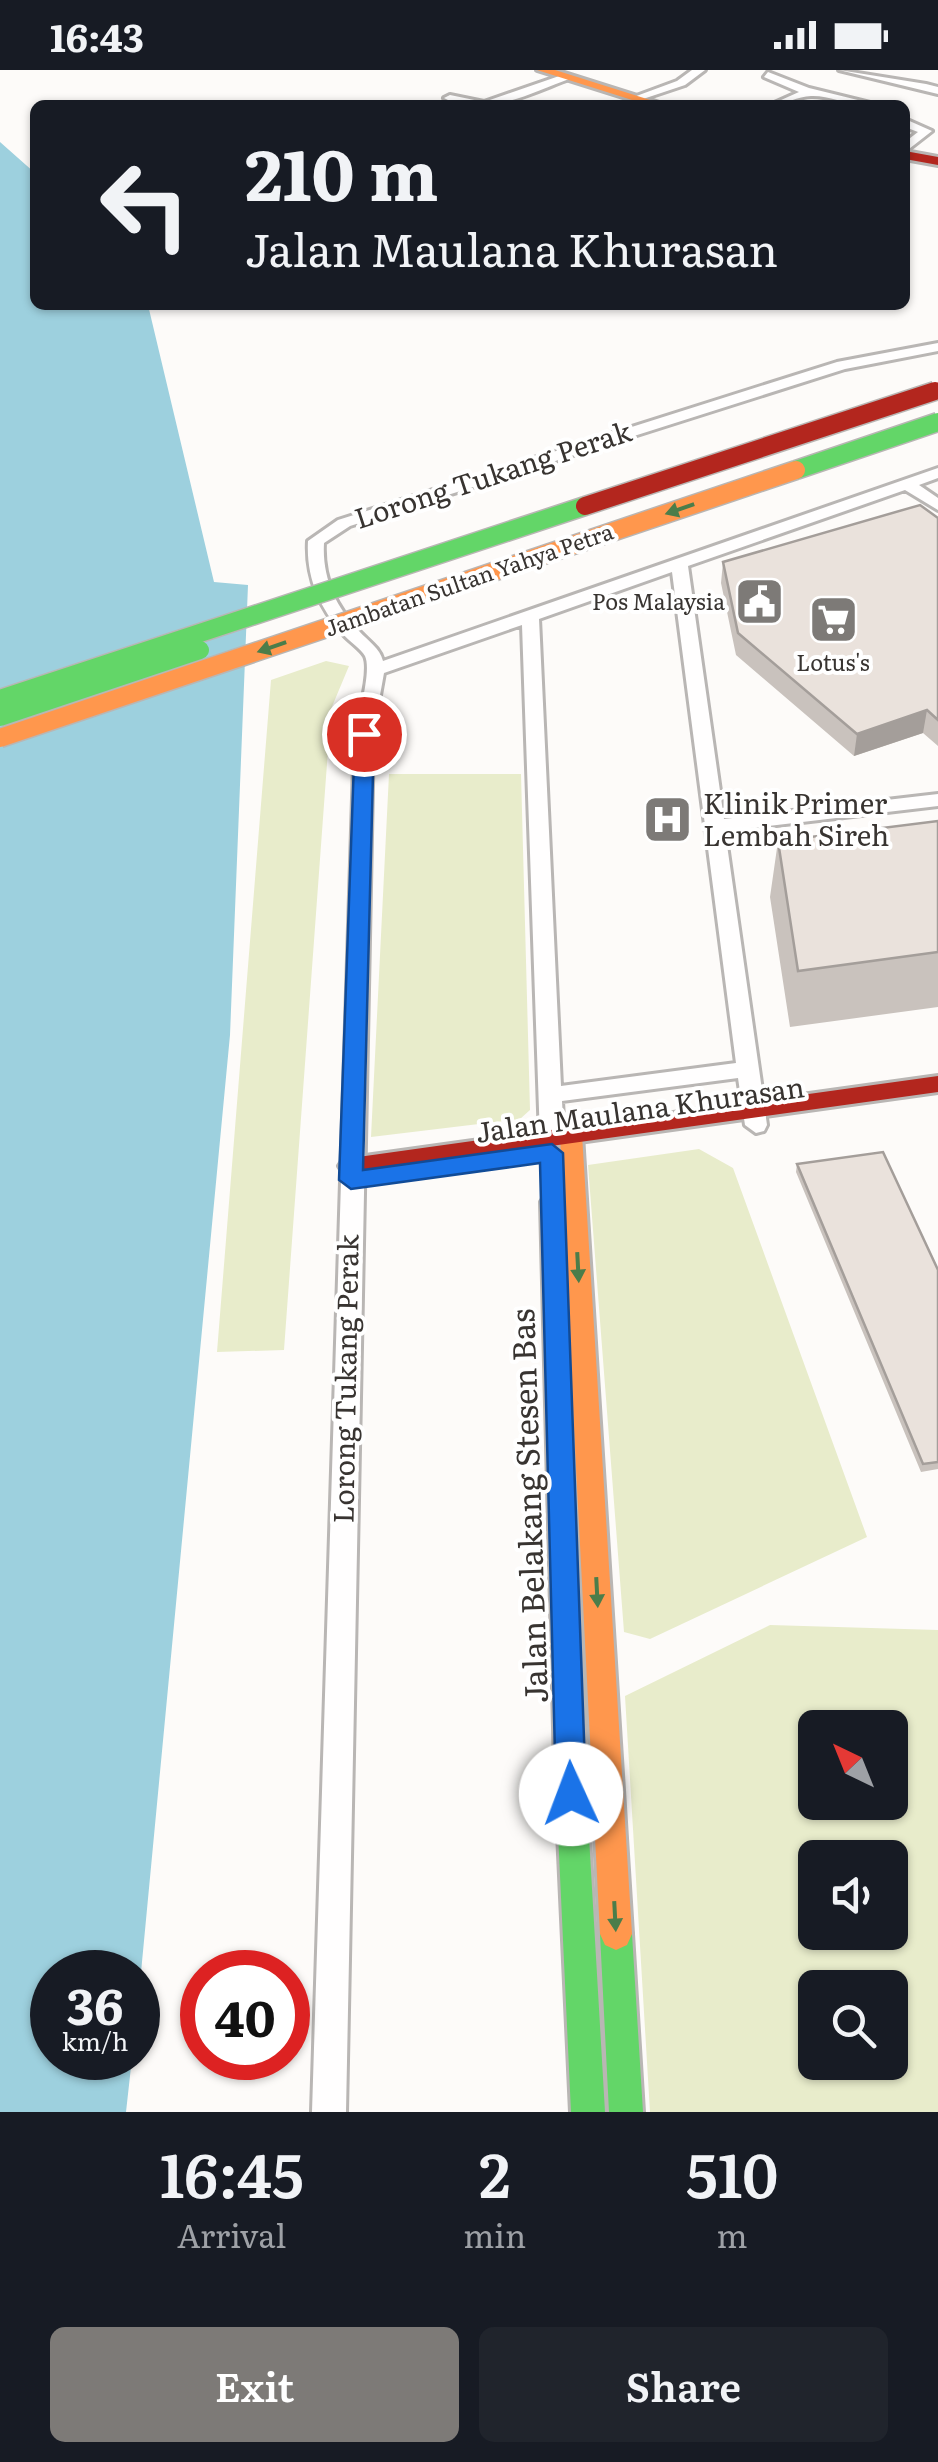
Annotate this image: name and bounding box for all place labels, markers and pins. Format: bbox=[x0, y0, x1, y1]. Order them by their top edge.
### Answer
public building icon: Pos Malaysia bbox=[734, 576, 786, 628]
place label: Pos Malaysia bbox=[592, 584, 725, 617]
supermarket icon: Lotus's bbox=[807, 593, 859, 645]
place label: Lotus's bbox=[796, 645, 870, 678]
pin bbox=[322, 692, 407, 777]
place label: Klinik Primer Lembah Sireh bbox=[703, 781, 889, 855]
hospital icon: Klinik Primer Lembah Sireh bbox=[642, 794, 694, 846]

